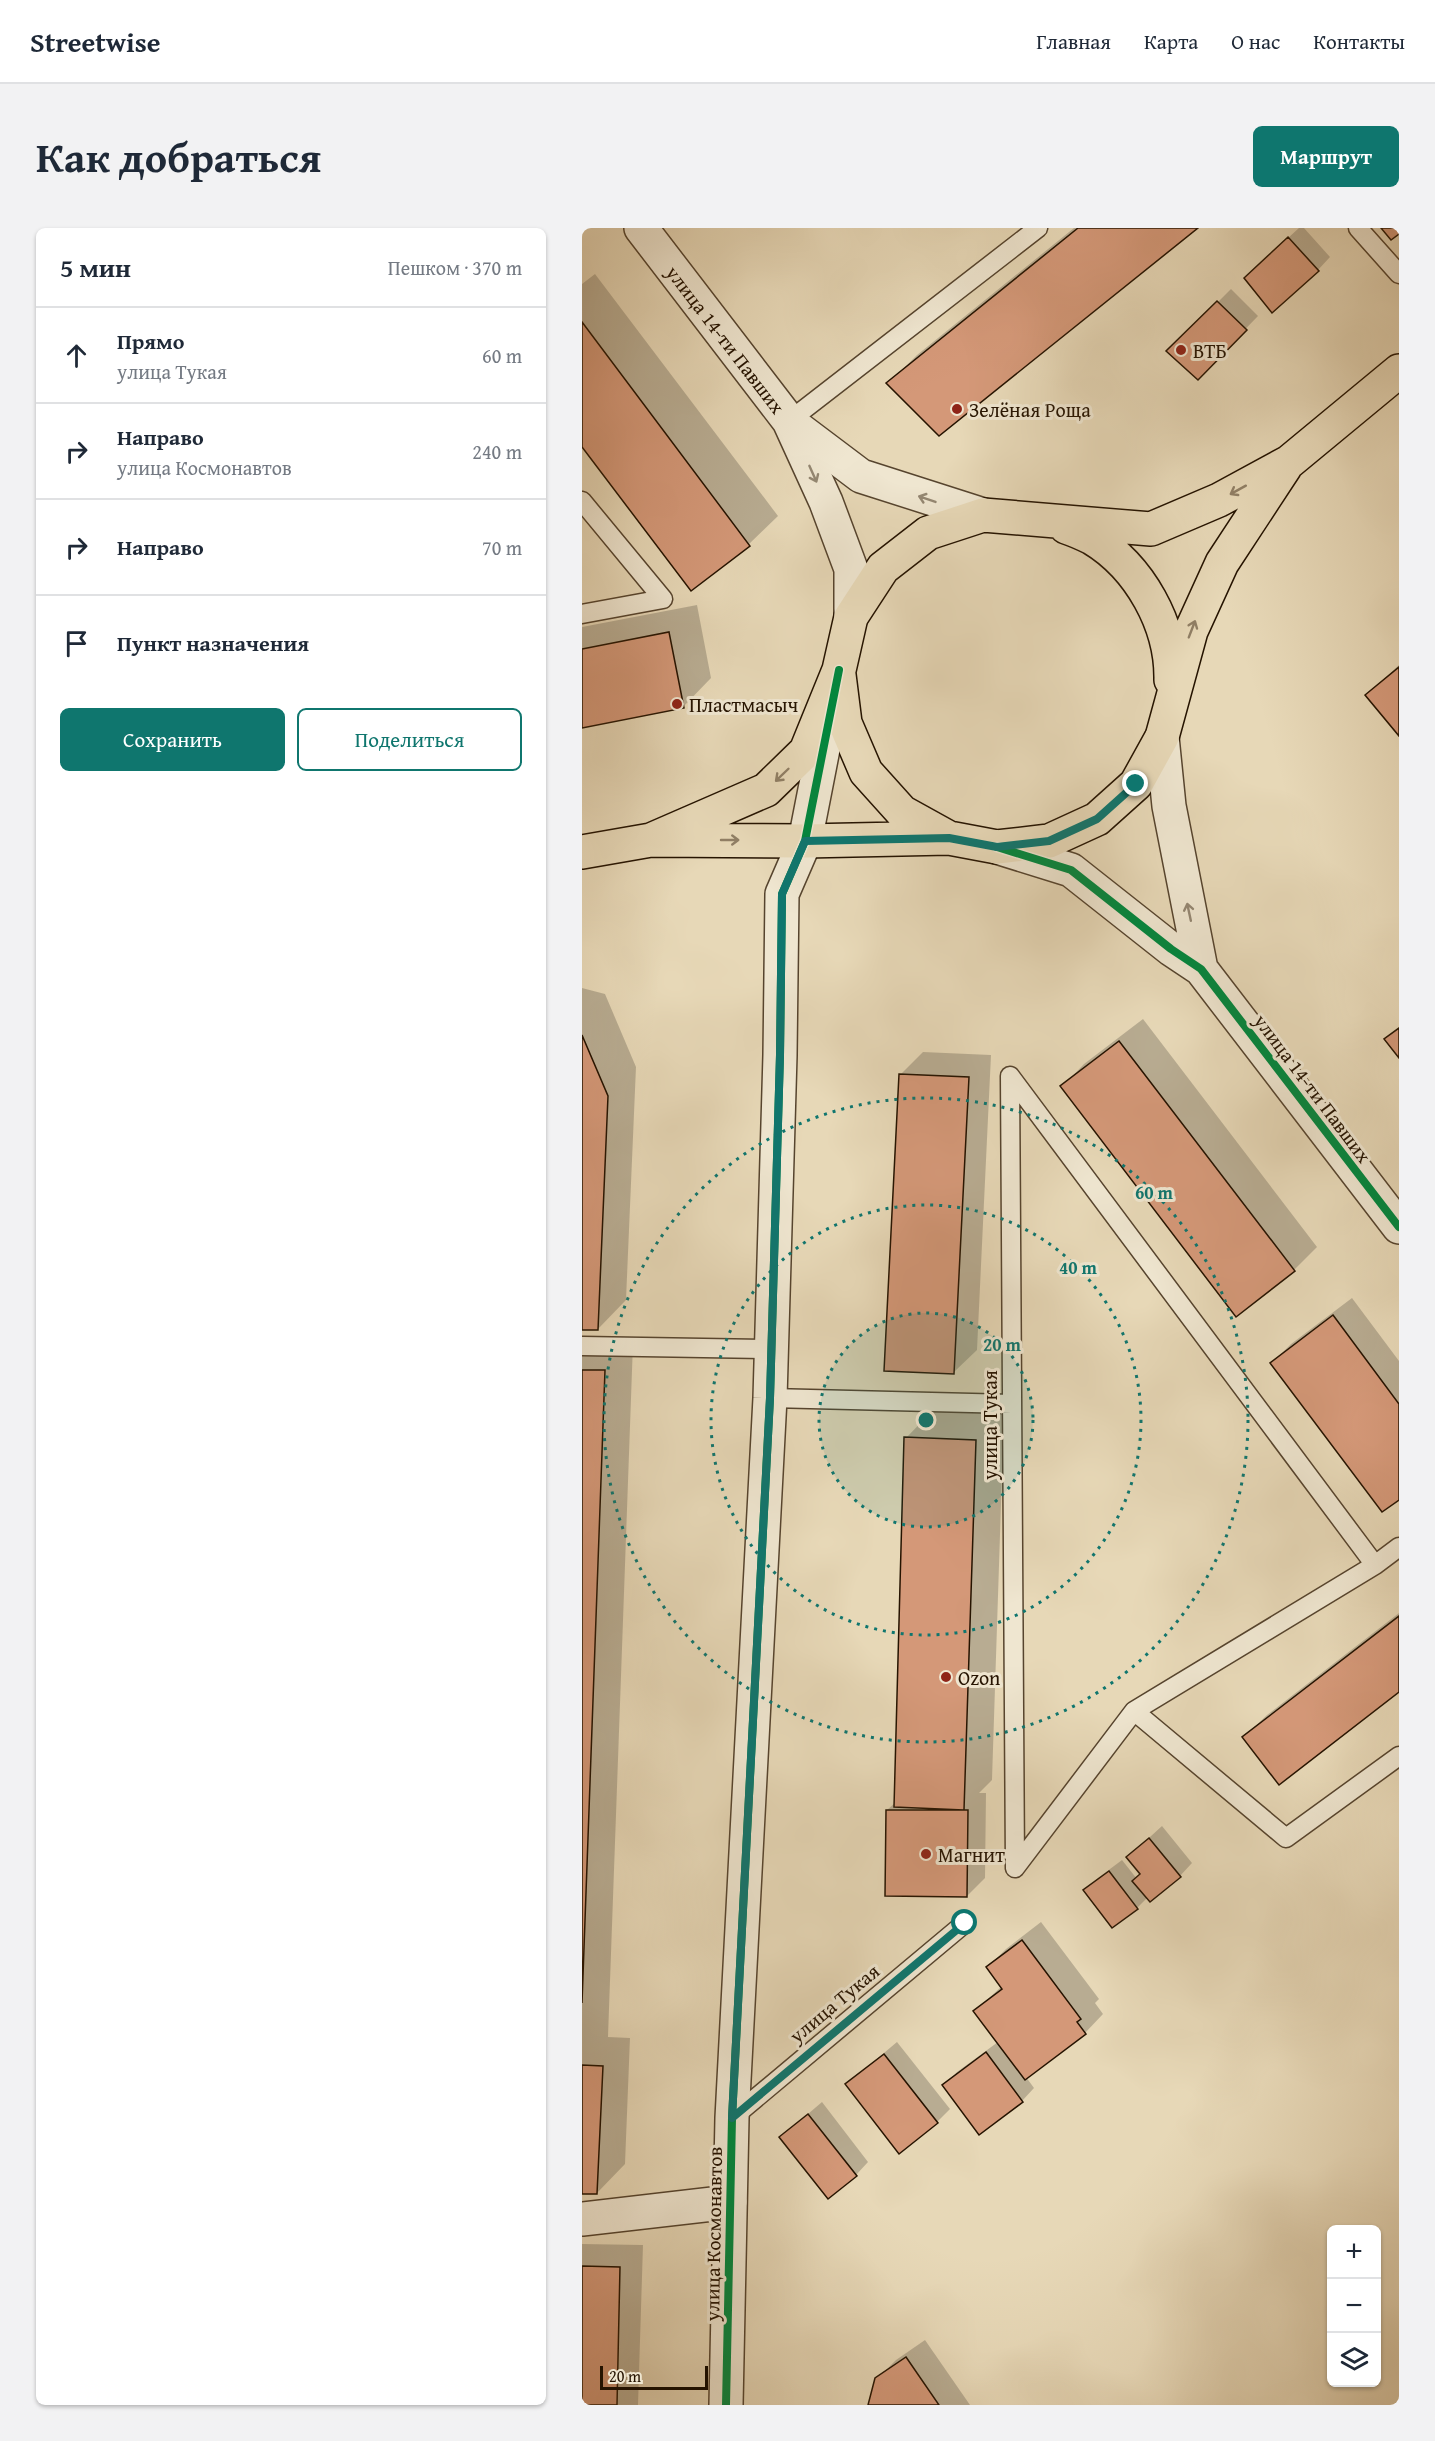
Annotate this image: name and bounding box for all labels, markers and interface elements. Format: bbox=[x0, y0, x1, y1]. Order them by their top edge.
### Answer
text: Streetwise bbox=[30, 21, 160, 62]
text: Главная bbox=[1036, 26, 1111, 57]
text: Карта bbox=[1144, 26, 1198, 57]
text: О нас bbox=[1231, 26, 1280, 57]
text: Контакты bbox=[1313, 26, 1405, 57]
text: Как добраться bbox=[36, 126, 321, 187]
button: Маршрут bbox=[1253, 126, 1399, 187]
text: 5 мин bbox=[60, 248, 131, 287]
text: Пешком · 370 m bbox=[388, 253, 522, 282]
street label: улица 14-ти Павших bbox=[659, 258, 793, 420]
text: Прямо bbox=[117, 325, 184, 357]
place label: ВТБ bbox=[1193, 336, 1227, 365]
icon: ahead bbox=[60, 339, 93, 372]
text: 60 m bbox=[482, 341, 522, 370]
marker: ВТБ bbox=[1174, 343, 1188, 357]
text: улица Тукая bbox=[117, 357, 227, 386]
place label: Зелёная Роща bbox=[969, 395, 1091, 424]
marker: Зелёная Роща bbox=[950, 402, 964, 416]
text: Направо bbox=[117, 421, 204, 453]
icon: right bbox=[60, 435, 93, 468]
text: 240 m bbox=[472, 437, 522, 466]
text: улица Космонавтов bbox=[117, 453, 292, 482]
one-way arrow bbox=[807, 465, 819, 483]
one-way arrow bbox=[1230, 484, 1247, 496]
one-way arrow bbox=[918, 492, 937, 503]
icon: right bbox=[60, 531, 93, 564]
text: Направо bbox=[117, 531, 204, 563]
text: 70 m bbox=[482, 533, 522, 562]
one-way arrow bbox=[1187, 621, 1198, 639]
icon: arrive bbox=[60, 627, 93, 660]
text: Пункт назначения bbox=[117, 627, 309, 659]
place label: Пластмасыч bbox=[689, 690, 799, 719]
marker: Пластмасыч bbox=[670, 697, 684, 711]
button: Сохранить bbox=[60, 708, 285, 771]
button: Поделиться bbox=[297, 708, 522, 771]
one-way arrow bbox=[775, 768, 790, 782]
route end bbox=[1122, 770, 1148, 796]
one-way arrow bbox=[720, 834, 740, 846]
one-way arrow bbox=[1183, 903, 1194, 922]
street label: улица 14-ти Павших bbox=[1247, 1007, 1379, 1169]
text: 60 m bbox=[1135, 1179, 1174, 1206]
text: 40 m bbox=[1059, 1254, 1098, 1281]
text: 20 m bbox=[983, 1331, 1022, 1358]
street label: улица Тукая bbox=[975, 1370, 1004, 1481]
centre of rings bbox=[916, 1410, 936, 1430]
place label: Ozon bbox=[958, 1663, 1000, 1692]
marker: Ozon bbox=[939, 1670, 953, 1684]
place label: Магнит bbox=[938, 1840, 1005, 1869]
marker: Магнит bbox=[919, 1847, 933, 1861]
route start bbox=[951, 1909, 977, 1935]
street label: улица Тукая bbox=[782, 1957, 885, 2050]
street label: улица Космонавтов bbox=[697, 2146, 729, 2323]
map controls bbox=[1327, 2225, 1381, 2387]
button: + bbox=[1327, 2225, 1381, 2279]
button: − bbox=[1327, 2279, 1381, 2333]
button: layers bbox=[1327, 2333, 1381, 2387]
scale bar bbox=[600, 2363, 708, 2390]
text: 20 m bbox=[609, 2364, 641, 2388]

